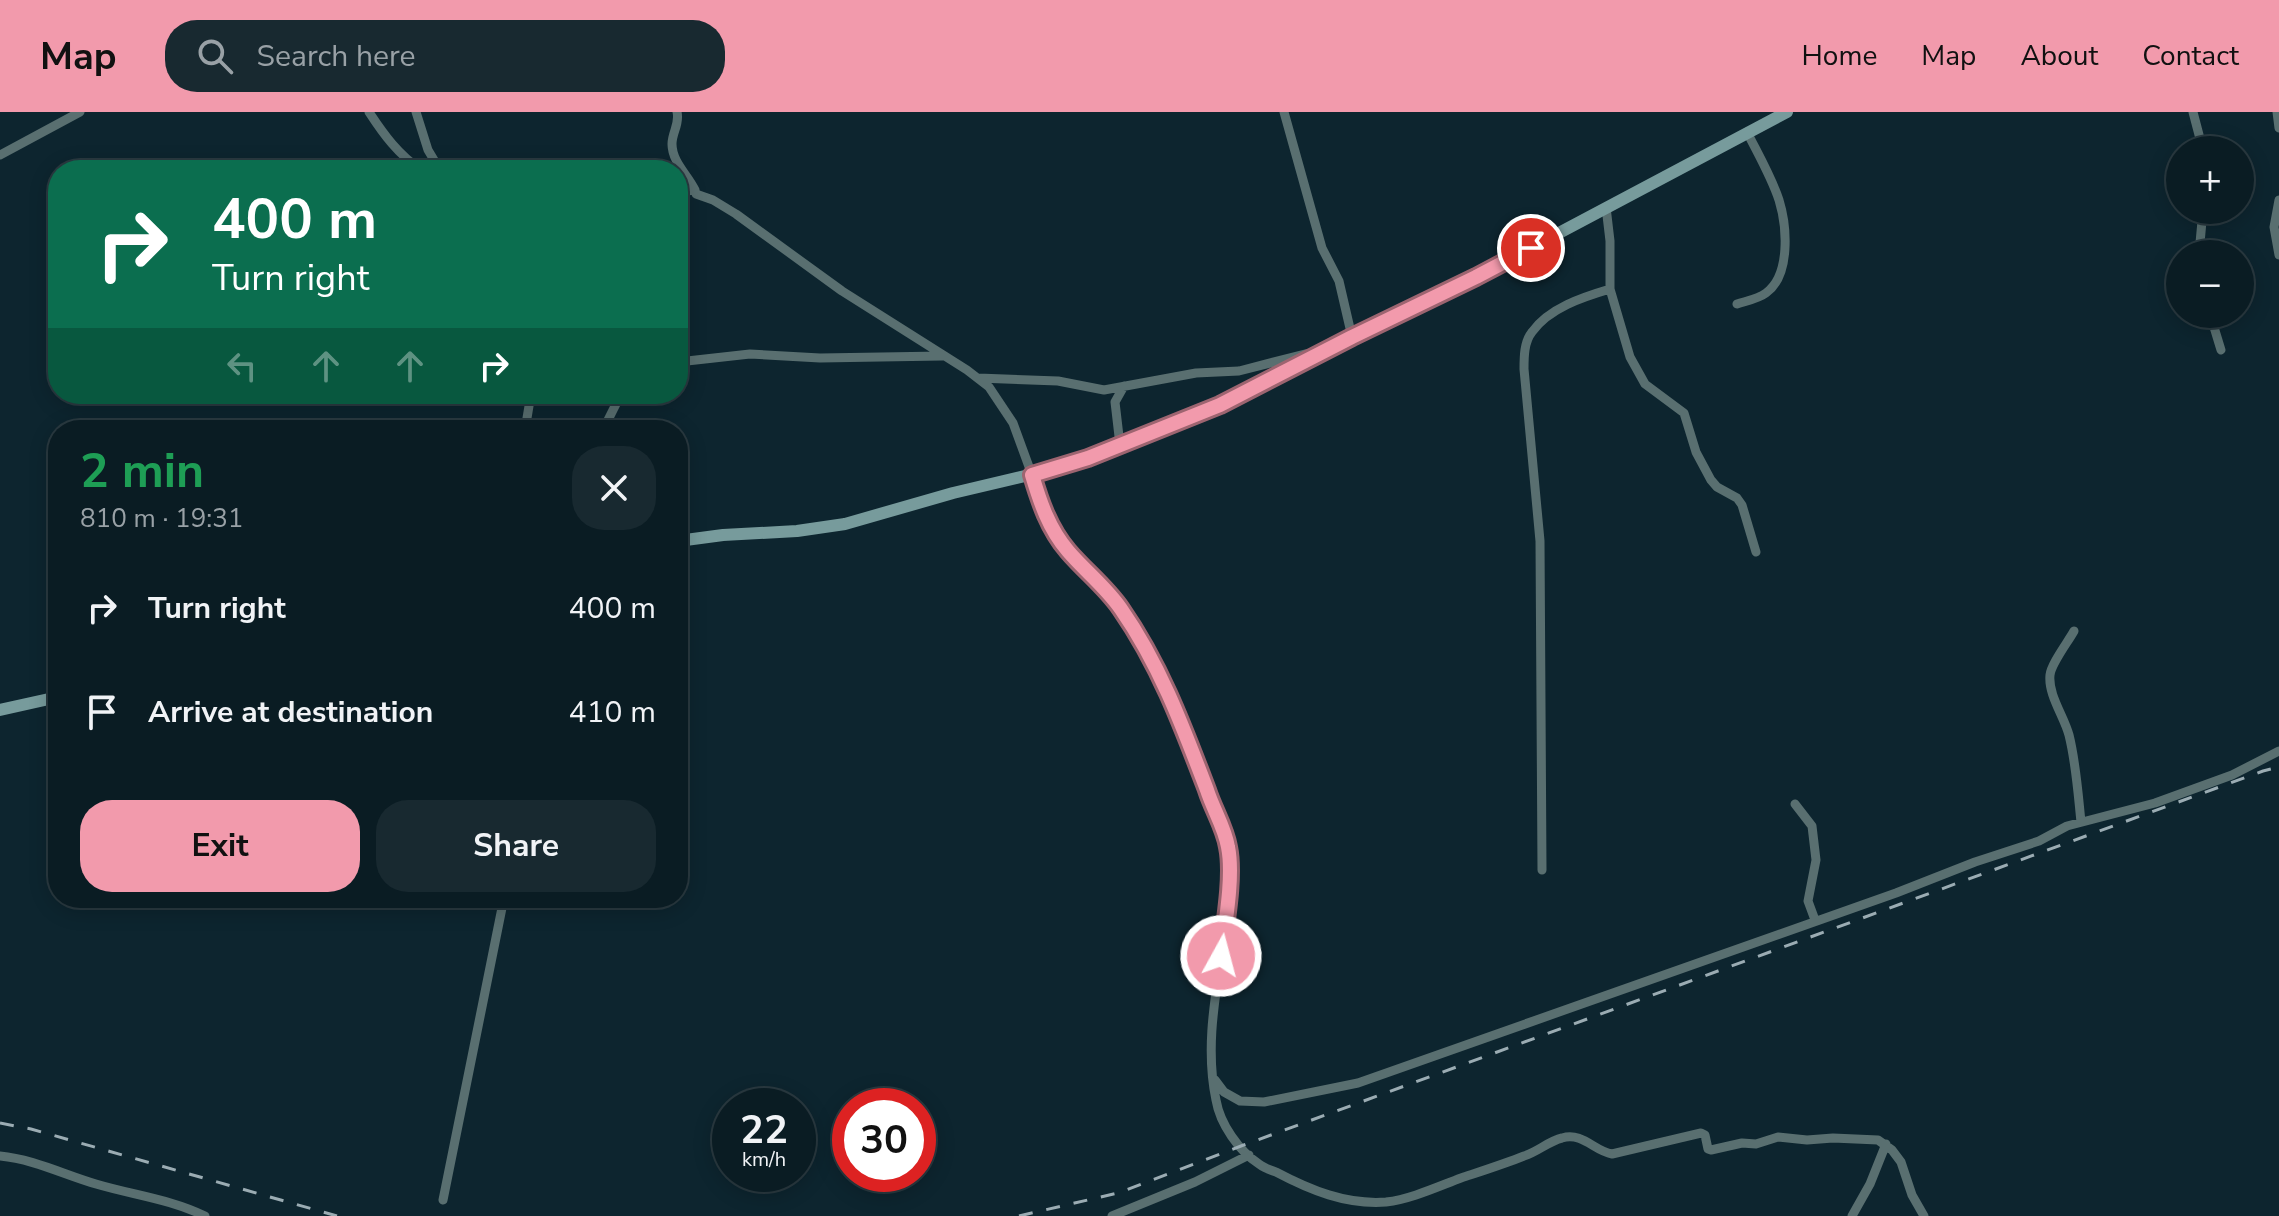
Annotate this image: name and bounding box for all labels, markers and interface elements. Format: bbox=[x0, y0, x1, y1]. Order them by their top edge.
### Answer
search box bbox=[165, 20, 725, 92]
text: Map bbox=[40, 31, 117, 82]
icon: search bbox=[193, 34, 237, 78]
text: Search here bbox=[257, 36, 416, 77]
text: Home bbox=[1802, 37, 1877, 75]
text: Map bbox=[1921, 37, 1976, 75]
text: About bbox=[2020, 37, 2098, 75]
text: Contact bbox=[2142, 37, 2239, 75]
map controls bbox=[2166, 136, 2254, 328]
button: + bbox=[2166, 136, 2254, 224]
text: 400 m bbox=[212, 181, 377, 258]
icon: right bbox=[80, 192, 184, 296]
pin bbox=[1497, 214, 1565, 282]
icon: arrive bbox=[1509, 226, 1553, 270]
button: − bbox=[2166, 240, 2254, 328]
text: Turn right bbox=[212, 254, 369, 303]
icon: left bbox=[220, 344, 264, 388]
icon: ahead bbox=[304, 344, 348, 388]
icon: ahead bbox=[388, 344, 432, 388]
icon: right bbox=[472, 344, 516, 388]
text: 2 min bbox=[80, 438, 204, 504]
button: close bbox=[572, 446, 656, 530]
text: 810 m · 19:31 bbox=[80, 501, 243, 536]
icon: right bbox=[80, 586, 124, 630]
text: Turn right bbox=[148, 588, 286, 629]
text: 400 m bbox=[569, 588, 656, 629]
icon: arrive bbox=[80, 690, 124, 734]
text: Arrive at destination bbox=[148, 692, 433, 733]
text: 410 m bbox=[569, 692, 656, 733]
button: Exit bbox=[80, 800, 360, 892]
button: Share bbox=[376, 800, 656, 892]
position arrow bbox=[1179, 914, 1263, 998]
speed limit sign: 30 bbox=[832, 1088, 936, 1192]
text: 22 bbox=[740, 1103, 788, 1157]
text: km/h bbox=[742, 1146, 786, 1173]

